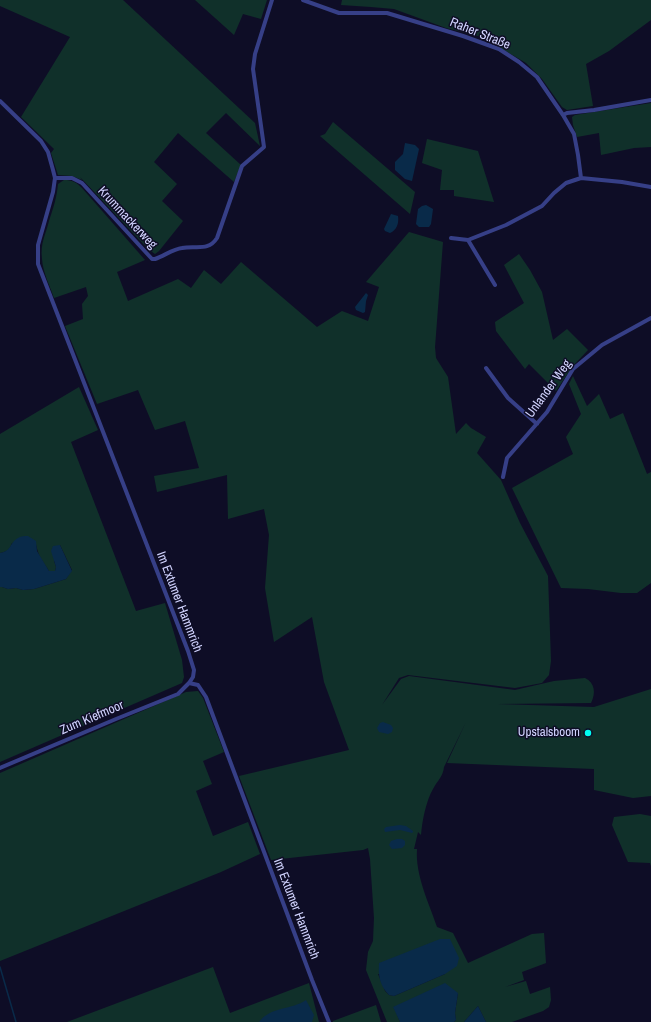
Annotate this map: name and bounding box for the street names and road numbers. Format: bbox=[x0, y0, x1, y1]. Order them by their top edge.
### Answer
street label: Raher Straße bbox=[447, 15, 513, 53]
street label: Krummackerweg bbox=[94, 183, 160, 253]
street label: Unlander Weg bbox=[523, 357, 575, 421]
street label: Im Extumer Hammrich bbox=[153, 549, 205, 655]
street label: Zum Kiefmoor bbox=[58, 698, 126, 738]
street label: Im Extumer Hammrich bbox=[270, 856, 322, 962]

